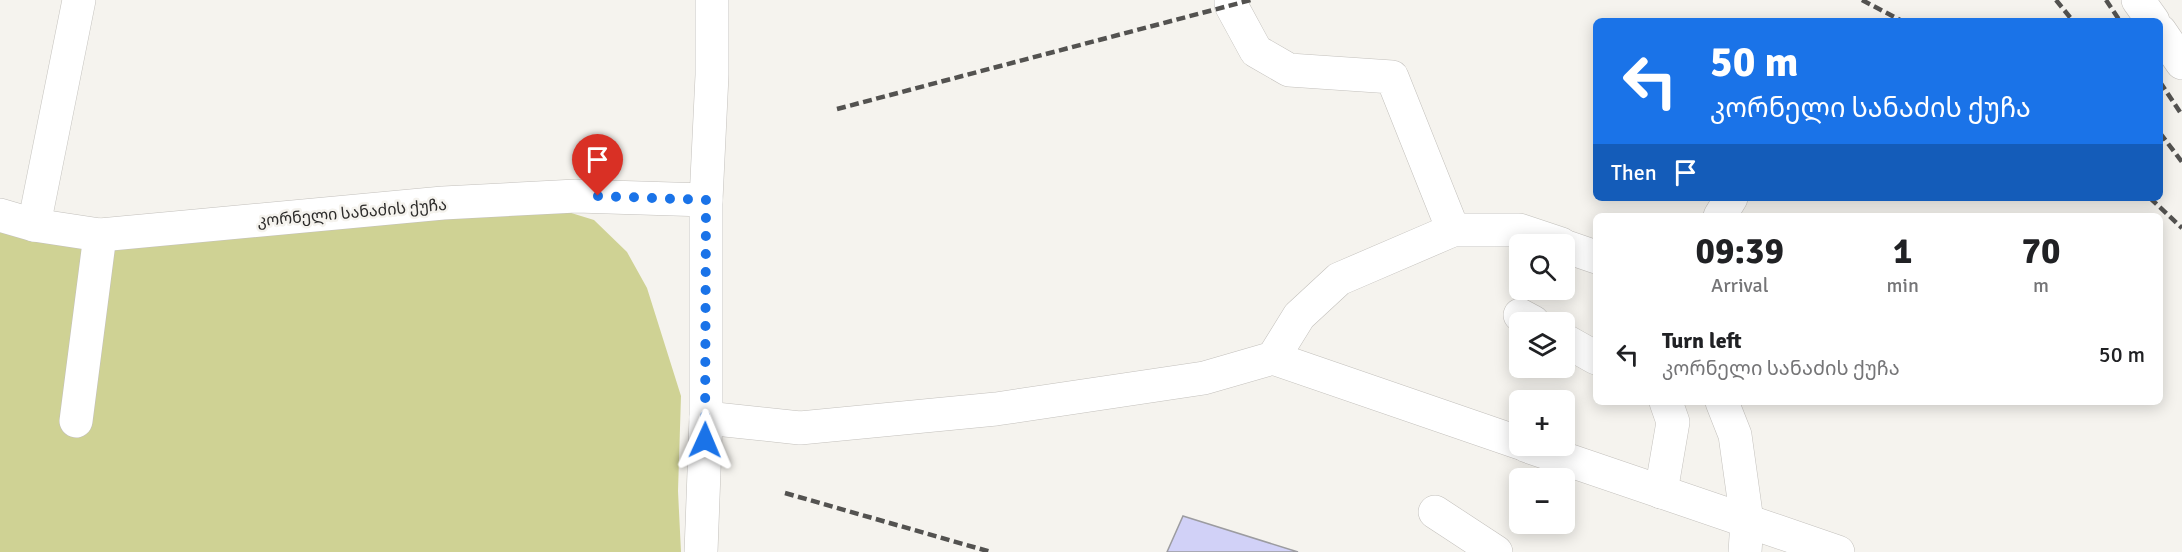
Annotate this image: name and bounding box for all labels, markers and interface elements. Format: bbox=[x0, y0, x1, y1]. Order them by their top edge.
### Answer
text: 50 m bbox=[1710, 37, 1799, 88]
icon: left bbox=[1611, 42, 1689, 120]
text: კორნელი სანაძის ქუჩა bbox=[1710, 92, 2031, 125]
pin bbox=[572, 134, 623, 196]
icon: arrive bbox=[581, 143, 614, 176]
icon: arrive bbox=[1669, 156, 1702, 189]
text: Then bbox=[1611, 159, 1657, 186]
street label: კორნელი სანაძის ქუჩა bbox=[256, 195, 448, 231]
text: 09:39 bbox=[1696, 229, 1784, 274]
text: 1 bbox=[1893, 229, 1912, 274]
text: 70 bbox=[2021, 229, 2060, 274]
map controls bbox=[1509, 234, 1575, 534]
button: search bbox=[1509, 234, 1575, 300]
text: Arrival bbox=[1711, 273, 1769, 298]
text: min bbox=[1887, 273, 1919, 298]
text: m bbox=[2033, 273, 2049, 298]
button: layers bbox=[1509, 312, 1575, 378]
text: Turn left bbox=[1662, 327, 1742, 354]
icon: left bbox=[1611, 338, 1644, 371]
text: 50 m bbox=[2099, 341, 2145, 368]
text: კორნელი სანაძის ქუჩა bbox=[1662, 356, 1900, 381]
button: + bbox=[1509, 390, 1575, 456]
position arrow bbox=[673, 408, 737, 472]
button: − bbox=[1509, 468, 1575, 534]

